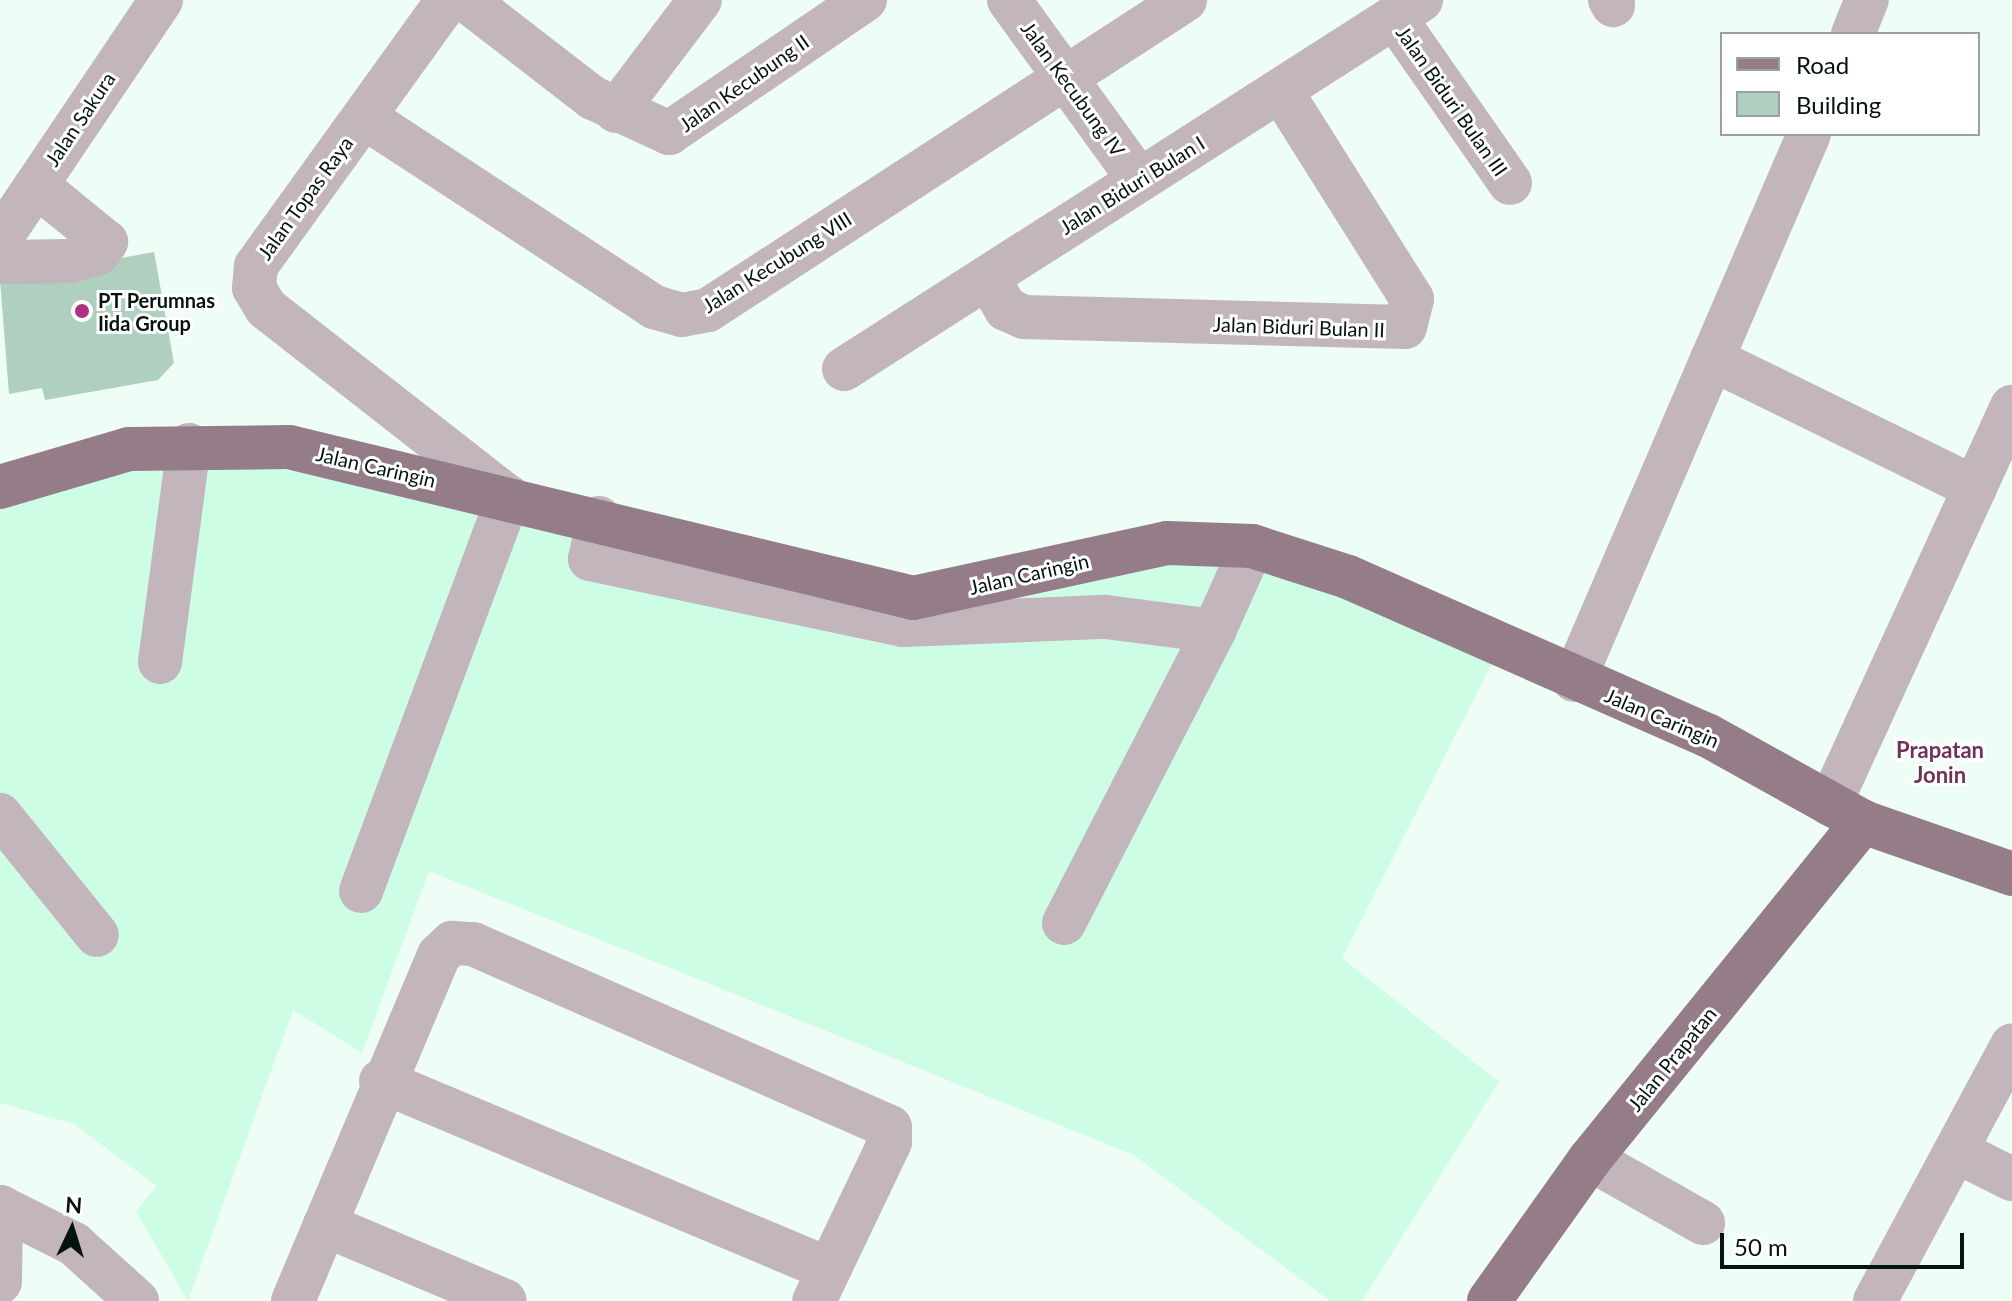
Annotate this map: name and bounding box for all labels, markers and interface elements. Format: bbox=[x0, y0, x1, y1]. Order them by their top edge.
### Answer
street label: Jalan Kecubung IV bbox=[1016, 17, 1130, 161]
street label: Jalan Biduri Bulan III bbox=[1391, 21, 1513, 181]
street label: Jalan Kecubung II bbox=[674, 29, 814, 137]
legend bbox=[1720, 32, 1980, 136]
text: Road bbox=[1796, 50, 1849, 79]
street label: Jalan Sakura bbox=[40, 68, 120, 170]
text: Building bbox=[1796, 90, 1881, 119]
street label: Jalan Biduri Bulan I bbox=[1055, 131, 1209, 239]
street label: Jalan Topas Raya bbox=[252, 132, 358, 264]
street label: Jalan Kecubung VIII bbox=[698, 206, 856, 318]
place label: PT Perumnas Iida Group bbox=[98, 288, 216, 335]
marker: PT Perumnas Iida Group bbox=[73, 302, 91, 320]
street label: Jalan Biduri Bulan II bbox=[1213, 312, 1385, 342]
street label: Jalan Caringin bbox=[314, 442, 438, 492]
street label: Jalan Caringin bbox=[967, 549, 1091, 599]
street label: Jalan Caringin bbox=[1601, 683, 1723, 753]
district label: Prapatan Jonin bbox=[1896, 736, 1984, 788]
street label: Jalan Prapatan bbox=[1623, 1002, 1721, 1116]
north arrow bbox=[32, 1189, 112, 1269]
text: N bbox=[64, 1191, 83, 1219]
scale bar bbox=[1724, 1217, 1968, 1267]
text: 50 m bbox=[1734, 1232, 1788, 1261]

